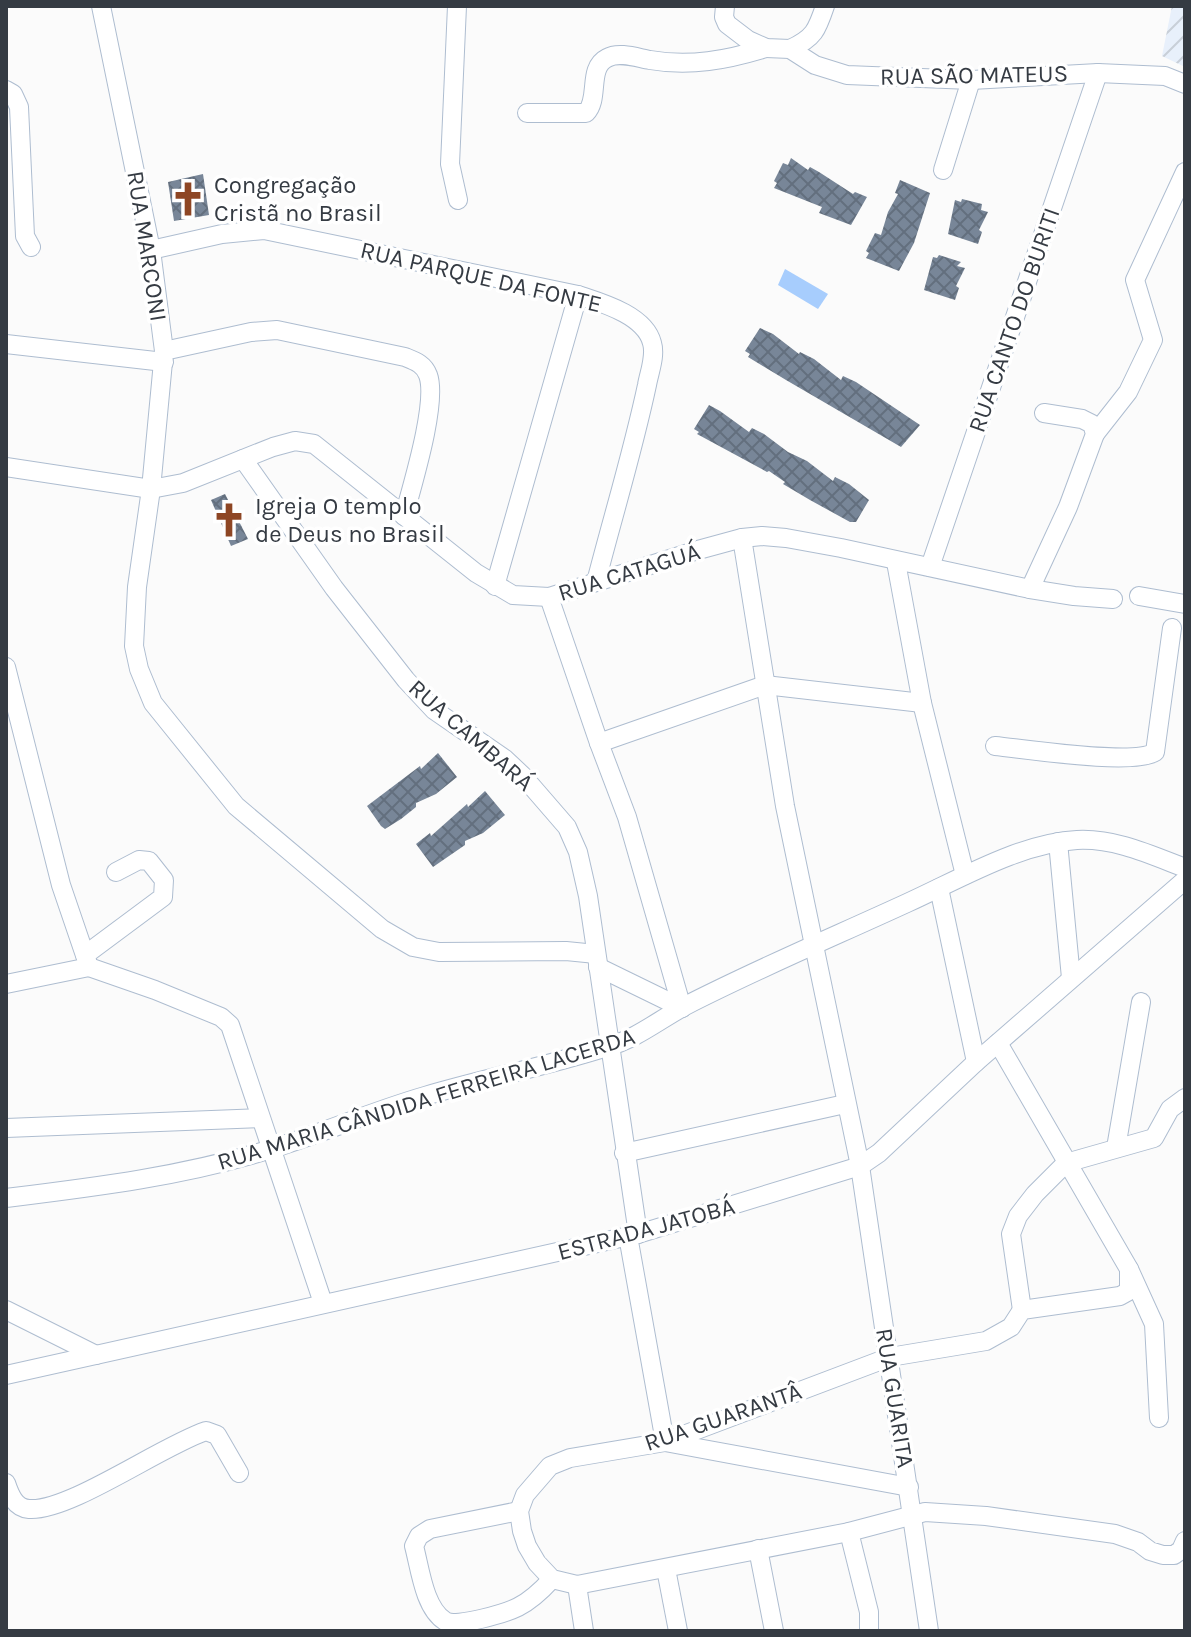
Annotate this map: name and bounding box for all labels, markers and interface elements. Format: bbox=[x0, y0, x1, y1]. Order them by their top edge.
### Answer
street label: RUA SÃO MATEUS bbox=[880, 59, 1068, 91]
street label: RUA MARCONI bbox=[121, 169, 173, 323]
place label: Congregação Cristã no Brasil bbox=[214, 171, 382, 227]
church icon: Congregação Cristã no Brasil bbox=[169, 180, 207, 218]
street label: RUA CANTO DO BURITI bbox=[962, 204, 1066, 436]
street label: RUA PARQUE DA FONTE bbox=[358, 236, 604, 318]
place label: Igreja O templo de Deus no Brasil bbox=[255, 492, 445, 548]
church icon: Igreja O templo de Deus no Brasil bbox=[210, 501, 248, 539]
street label: RUA CATAGUÁ bbox=[554, 536, 704, 607]
street label: RUA CAMBARÁ bbox=[403, 673, 540, 797]
street label: RUA MARIA CÂNDIDA FERREIRA LACERDA bbox=[214, 1022, 638, 1176]
street label: ESTRADA JATOBÁ bbox=[554, 1191, 738, 1266]
street label: RUA GUARITA bbox=[870, 1326, 920, 1470]
street label: RUA GUARANTÂ bbox=[641, 1377, 806, 1457]

